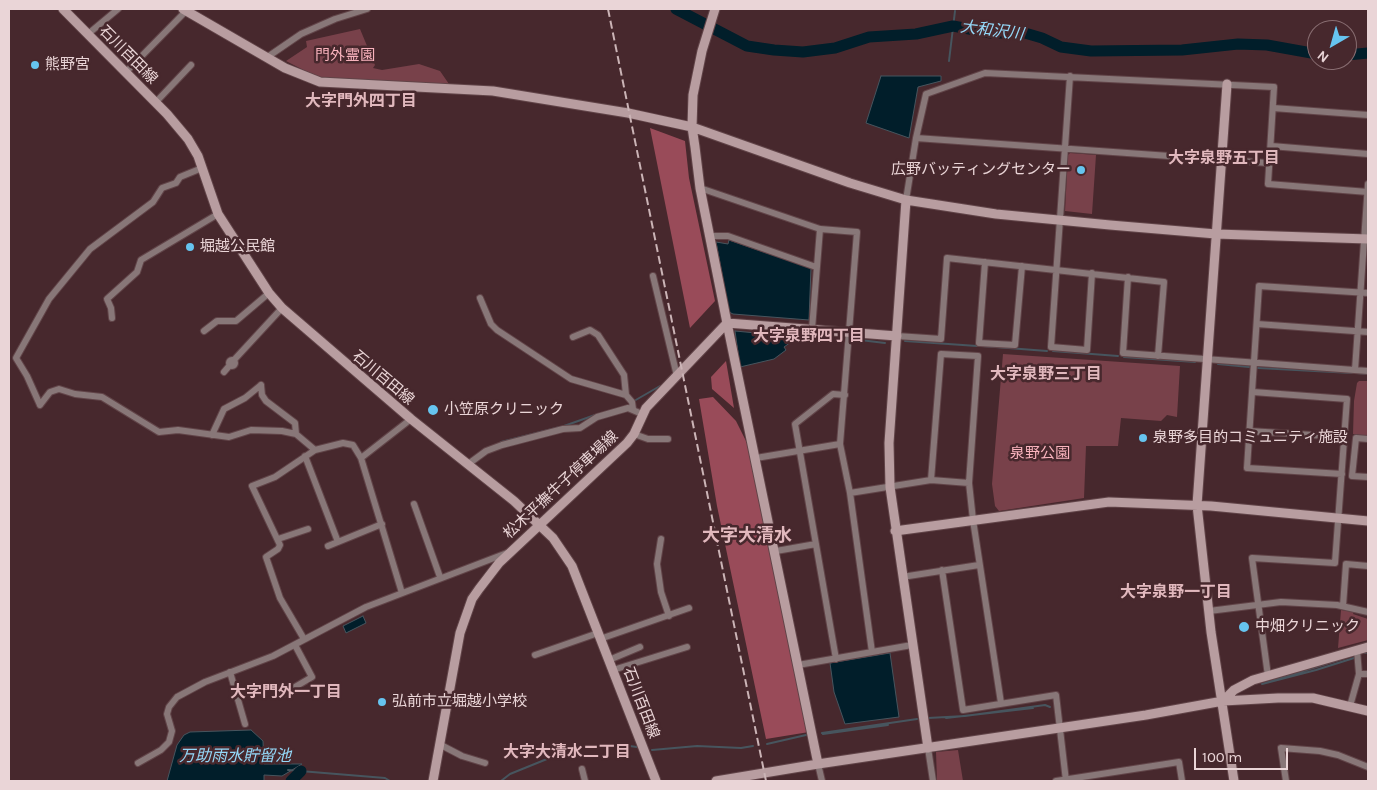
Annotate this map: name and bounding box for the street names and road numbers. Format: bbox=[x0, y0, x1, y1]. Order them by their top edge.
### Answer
street label: 石川百田線 bbox=[95, 22, 161, 88]
street label: 石川百田線 bbox=[348, 347, 418, 409]
street label: 松木平撫牛子停車場線 bbox=[500, 427, 622, 543]
street label: 石川百田線 bbox=[619, 665, 663, 741]

